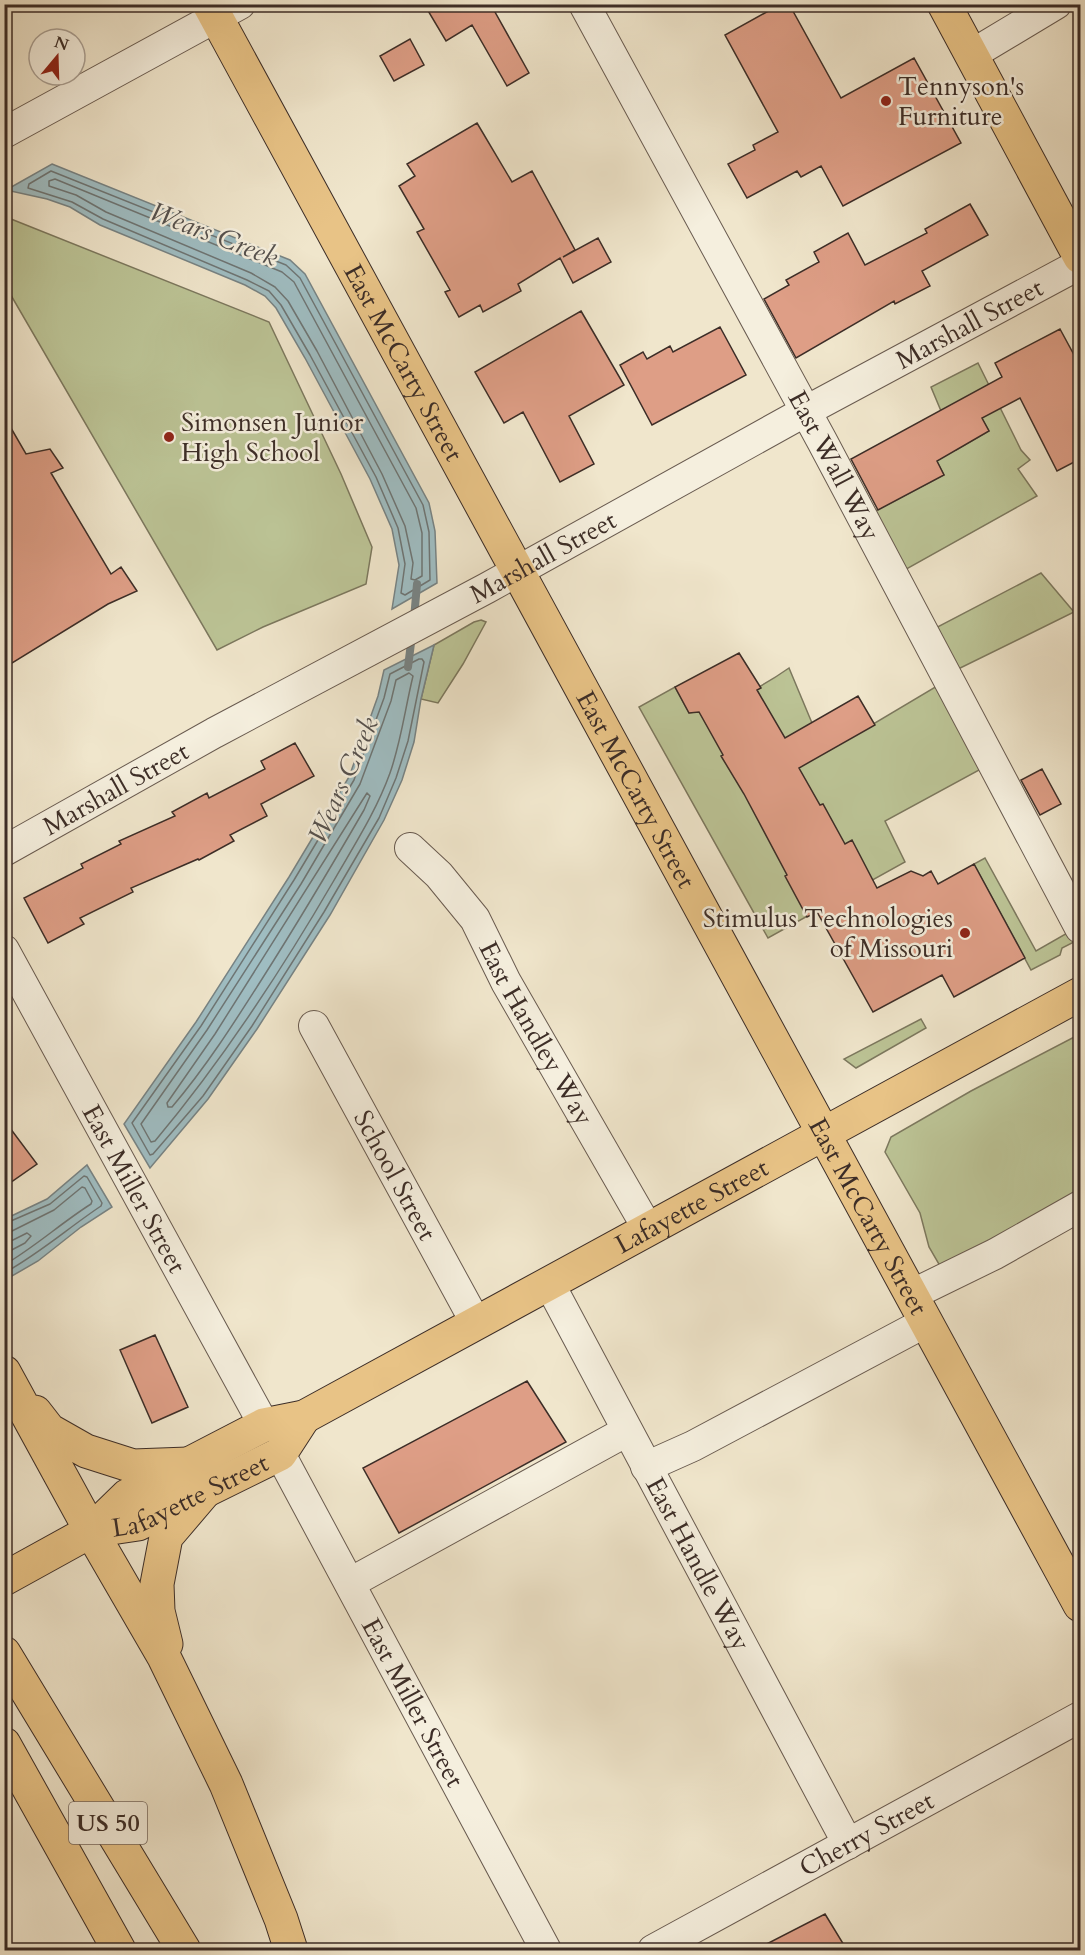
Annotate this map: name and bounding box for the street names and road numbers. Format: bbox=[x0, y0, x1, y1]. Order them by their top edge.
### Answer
street label: East McCarty Street bbox=[336, 258, 471, 467]
street label: Marshall Street bbox=[890, 270, 1049, 378]
street label: East Wall Way bbox=[780, 384, 889, 547]
street label: Marshall Street bbox=[464, 503, 623, 612]
street label: East McCarty Street bbox=[568, 685, 704, 894]
street label: Marshall Street bbox=[37, 734, 195, 844]
street label: East Handley Way bbox=[471, 935, 602, 1132]
street label: East Miller Street bbox=[74, 1098, 194, 1279]
street label: School Street bbox=[345, 1104, 445, 1247]
street label: East McCarty Street bbox=[800, 1112, 936, 1321]
street label: Lafayette Street bbox=[609, 1150, 775, 1262]
street label: Lafayette Street bbox=[109, 1445, 274, 1546]
street label: East Handle Way bbox=[638, 1471, 759, 1657]
street label: East Miller Street bbox=[353, 1612, 472, 1793]
street label: Cherry Street bbox=[793, 1783, 940, 1885]
road number: US 50 bbox=[69, 1802, 147, 1844]

